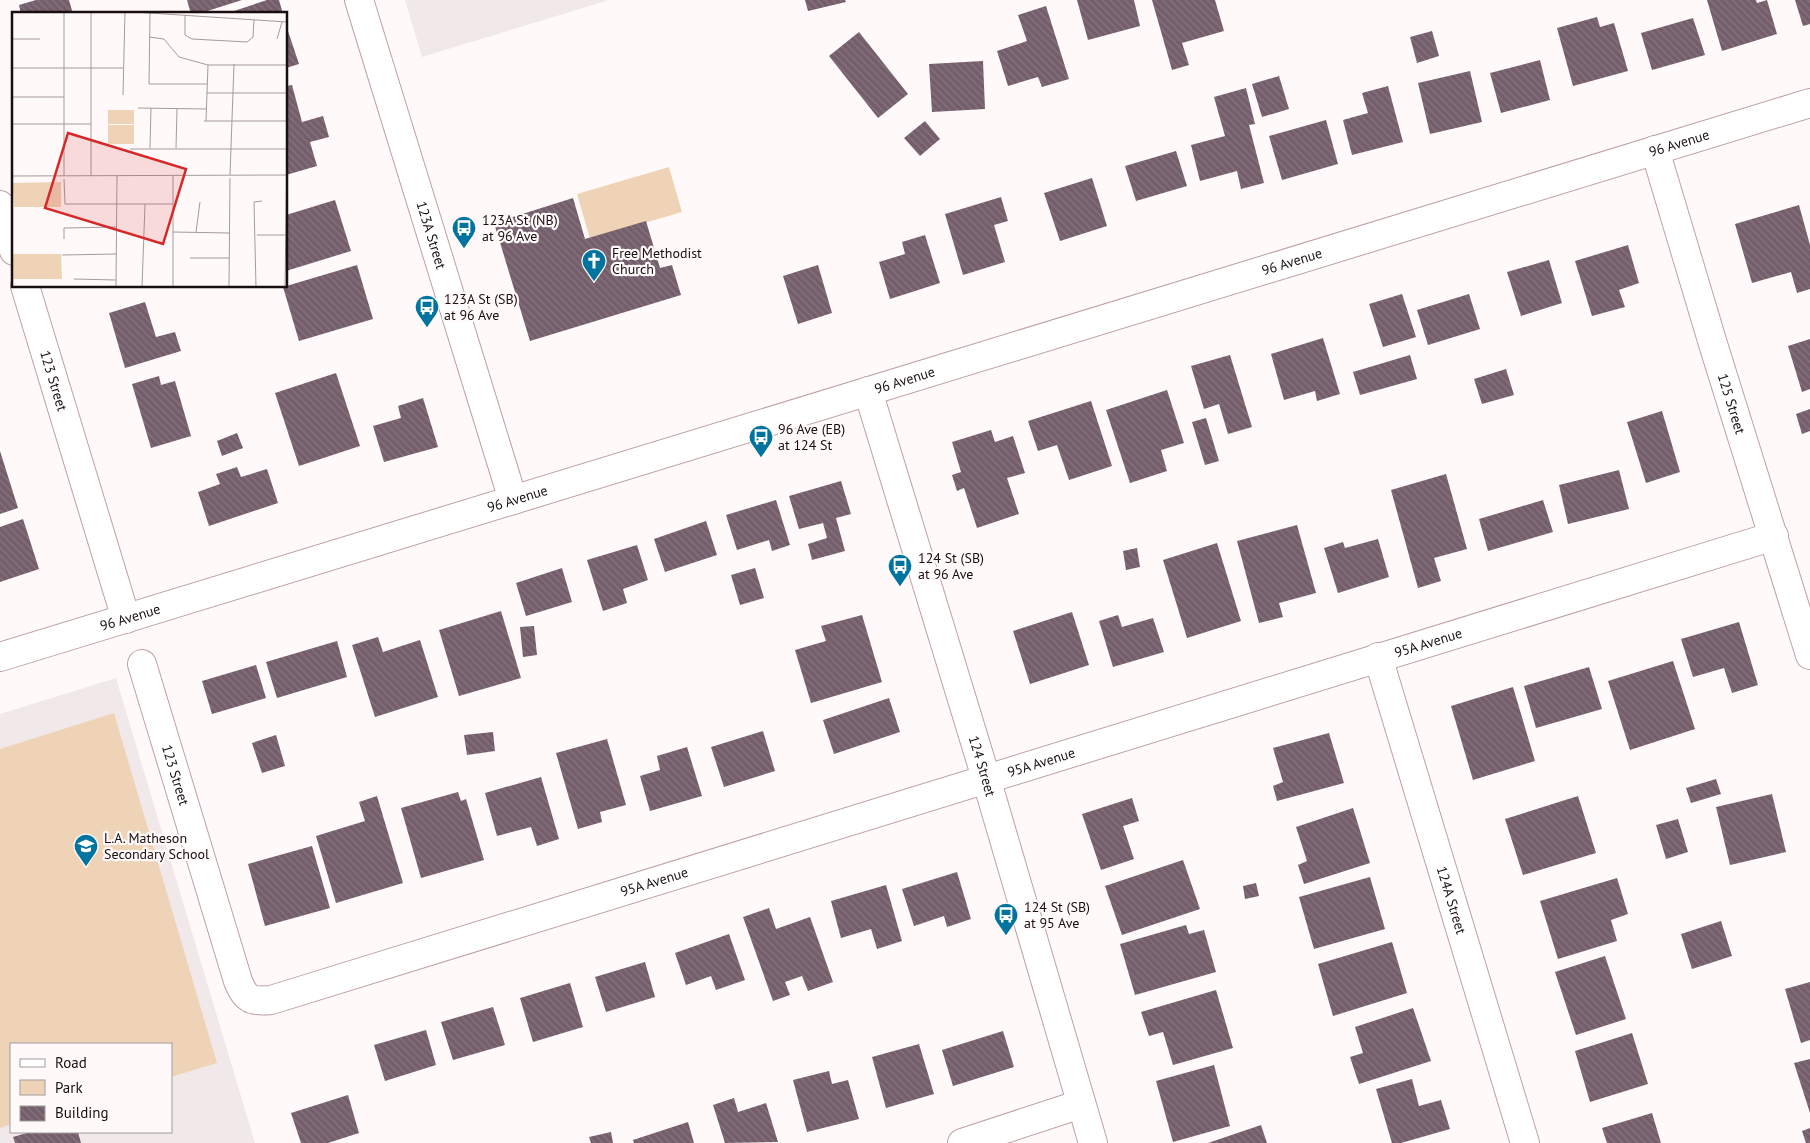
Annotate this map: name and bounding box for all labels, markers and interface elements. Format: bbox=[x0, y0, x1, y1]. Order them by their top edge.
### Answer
inset map bbox=[12, 12, 288, 288]
street label: 96 Avenue bbox=[1647, 125, 1712, 161]
street label: 123A Street bbox=[412, 199, 450, 271]
place label: 123A St (NB) at 96 Ave bbox=[482, 211, 558, 245]
bus stop icon: 123A St (NB) at 96 Ave bbox=[451, 215, 477, 249]
place label: Free Methodist Church bbox=[612, 244, 702, 278]
street label: 96 Avenue bbox=[1259, 244, 1324, 279]
church icon: Free Methodist Church bbox=[581, 248, 607, 282]
place label: 123A St (SB) at 96 Ave bbox=[444, 290, 518, 324]
bus stop icon: 123A St (SB) at 96 Ave bbox=[414, 294, 440, 328]
street label: 123 Street bbox=[36, 348, 71, 413]
street label: 96 Avenue bbox=[872, 362, 937, 398]
street label: 125 Street bbox=[1714, 371, 1750, 436]
place label: 96 Ave (EB) at 124 St bbox=[778, 420, 845, 454]
bus stop icon: 96 Ave (EB) at 124 St bbox=[748, 424, 774, 458]
street label: 96 Avenue bbox=[485, 481, 550, 516]
place label: 124 St (SB) at 96 Ave bbox=[918, 549, 984, 583]
bus stop icon: 124 St (SB) at 96 Ave bbox=[887, 553, 913, 587]
street label: 96 Avenue bbox=[98, 599, 162, 635]
street label: 95A Avenue bbox=[1392, 624, 1464, 662]
street label: 124 Street bbox=[965, 733, 1000, 799]
street label: 123 Street bbox=[158, 743, 193, 808]
street label: 95A Avenue bbox=[1005, 743, 1077, 781]
place label: L.A. Matheson Secondary School bbox=[104, 829, 209, 863]
school or university icon: L.A. Matheson Secondary School bbox=[73, 833, 99, 867]
street label: 95A Avenue bbox=[618, 863, 690, 901]
street label: 124A Street bbox=[1433, 864, 1470, 937]
place label: 124 St (SB) at 95 Ave bbox=[1024, 898, 1090, 932]
bus stop icon: 124 St (SB) at 95 Ave bbox=[993, 902, 1019, 936]
legend bbox=[10, 1043, 172, 1133]
text: Road bbox=[55, 1053, 87, 1072]
text: Park bbox=[55, 1078, 83, 1097]
text: Building bbox=[55, 1103, 109, 1122]

